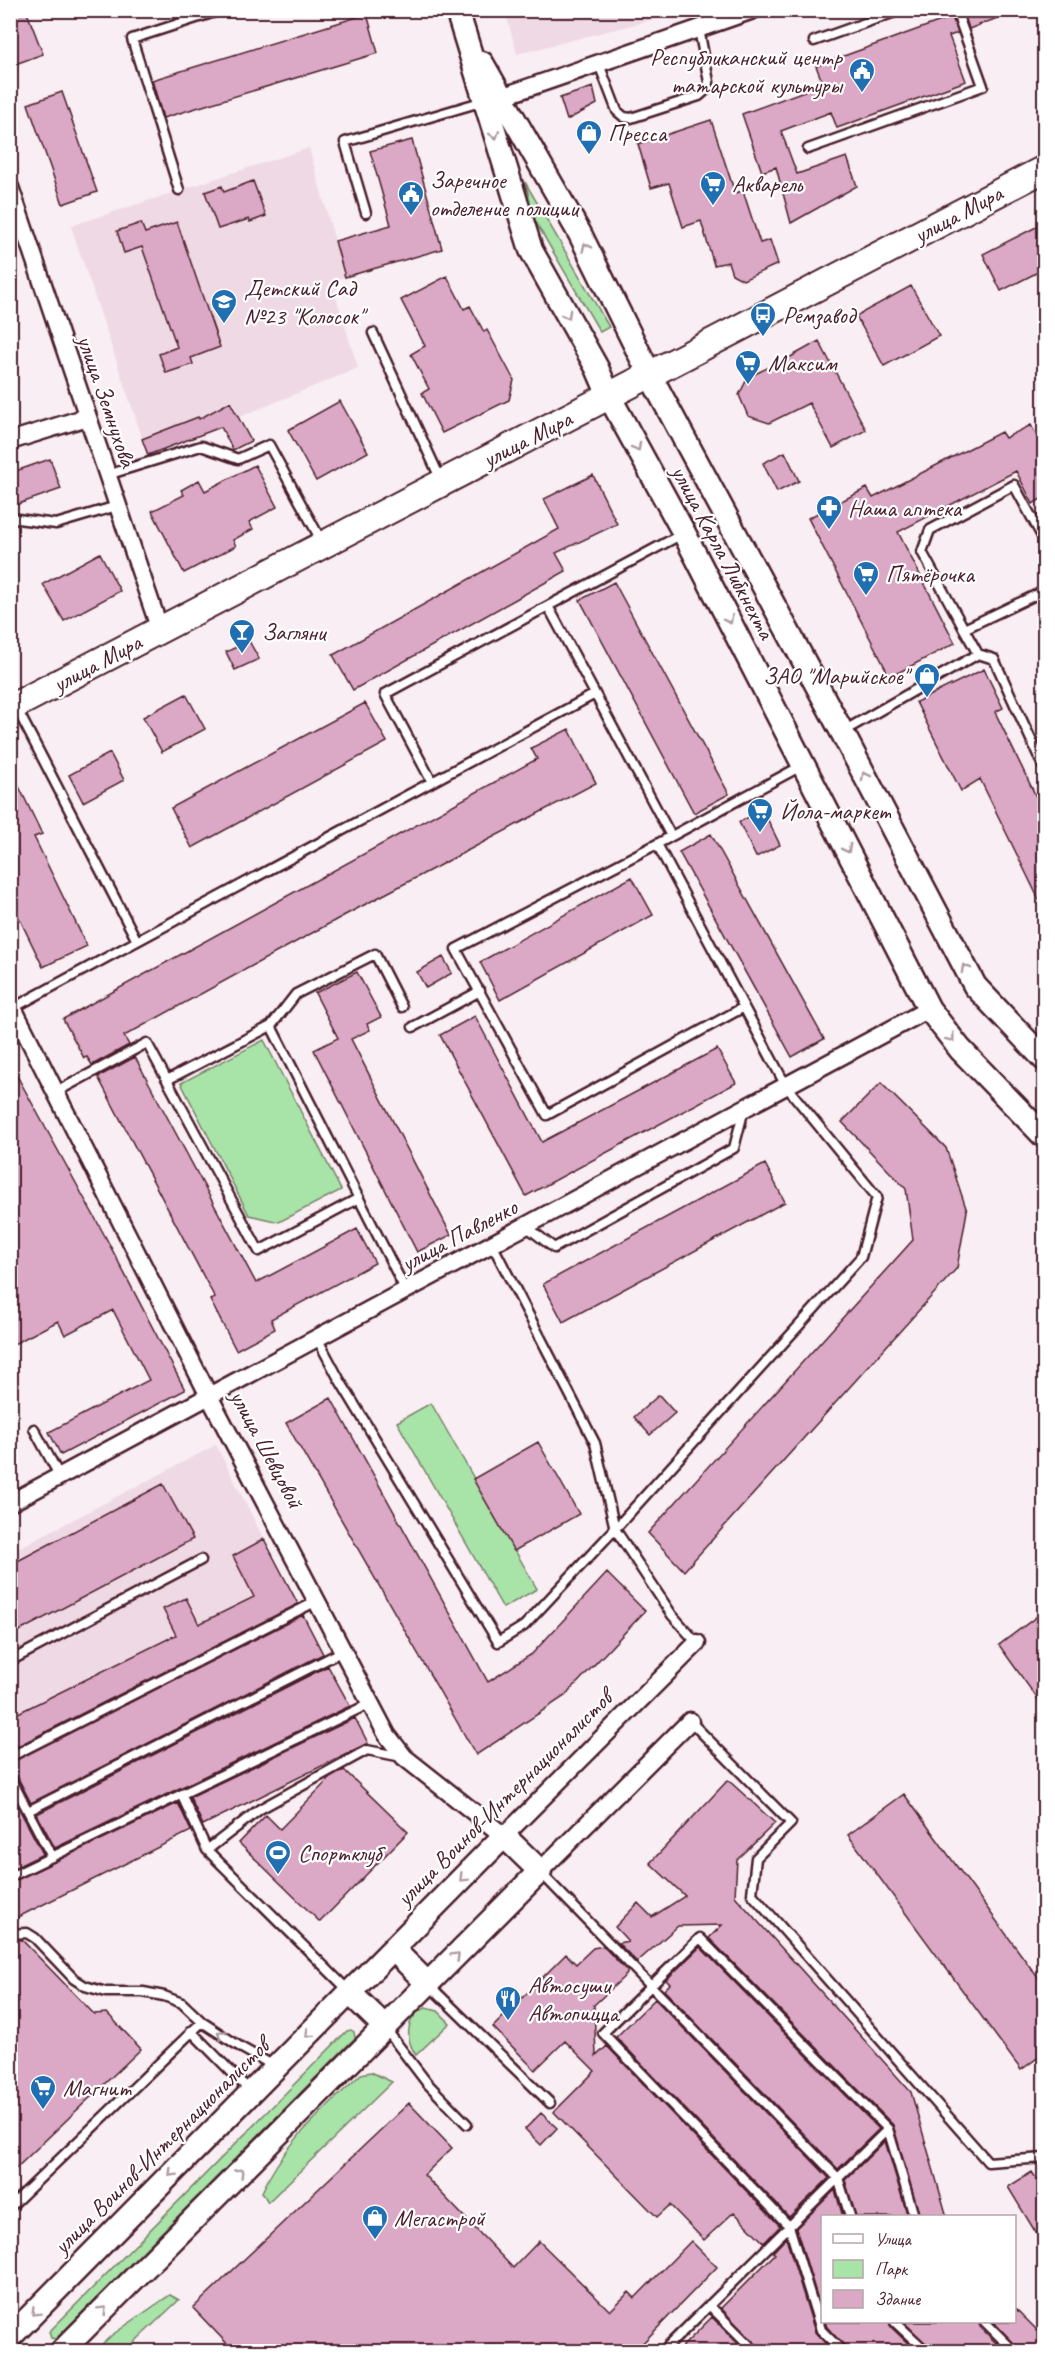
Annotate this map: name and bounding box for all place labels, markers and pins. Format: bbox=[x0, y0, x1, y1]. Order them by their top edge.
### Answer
place label: Республиканский центр татарской культуры bbox=[650, 42, 844, 100]
public building icon: Республиканский центр татарской культуры bbox=[847, 56, 877, 94]
shop icon: Пресса bbox=[574, 118, 604, 156]
place label: Пресса bbox=[608, 118, 668, 148]
place label: Заречное отделение полиции bbox=[430, 165, 580, 223]
supermarket icon: Акварель bbox=[698, 169, 728, 207]
place label: Акварель bbox=[732, 169, 803, 199]
public building icon: Заречное отделение полиции bbox=[396, 179, 426, 217]
place label: Детский Сад №23 "Колосок" bbox=[244, 273, 369, 331]
school or university icon: Детский Сад №23 "Колосок" bbox=[209, 287, 239, 325]
bus stop icon: Ремзавод bbox=[748, 300, 778, 338]
place label: Ремзавод bbox=[783, 300, 858, 330]
supermarket icon: Максим bbox=[733, 348, 763, 386]
place label: Максим bbox=[768, 348, 838, 378]
pharmacy icon: Наша аптека bbox=[814, 493, 844, 531]
place label: Наша аптека bbox=[848, 493, 962, 523]
supermarket icon: Пятёрочка bbox=[851, 559, 881, 597]
place label: Пятёрочка bbox=[886, 559, 975, 589]
bar icon: Загляни bbox=[227, 617, 257, 655]
place label: Загляни bbox=[262, 617, 328, 647]
place label: ЗАО "Марийское" bbox=[763, 661, 913, 691]
shop icon: ЗАО "Марийское" bbox=[912, 661, 942, 699]
supermarket icon: Йола-маркет bbox=[745, 796, 775, 834]
place label: Йола-маркет bbox=[780, 796, 892, 826]
sports icon: Спортклуб bbox=[263, 1838, 293, 1876]
place label: Спортклуб bbox=[298, 1838, 386, 1868]
place label: Автосуши Автопицца bbox=[528, 1970, 620, 2028]
restaurant icon: Автосуши Автопицца bbox=[493, 1984, 523, 2022]
supermarket icon: Магнит bbox=[28, 2073, 58, 2111]
place label: Магнит bbox=[63, 2073, 132, 2103]
shop icon: Мегастрой bbox=[360, 2203, 390, 2241]
place label: Мегастрой bbox=[394, 2203, 487, 2233]

